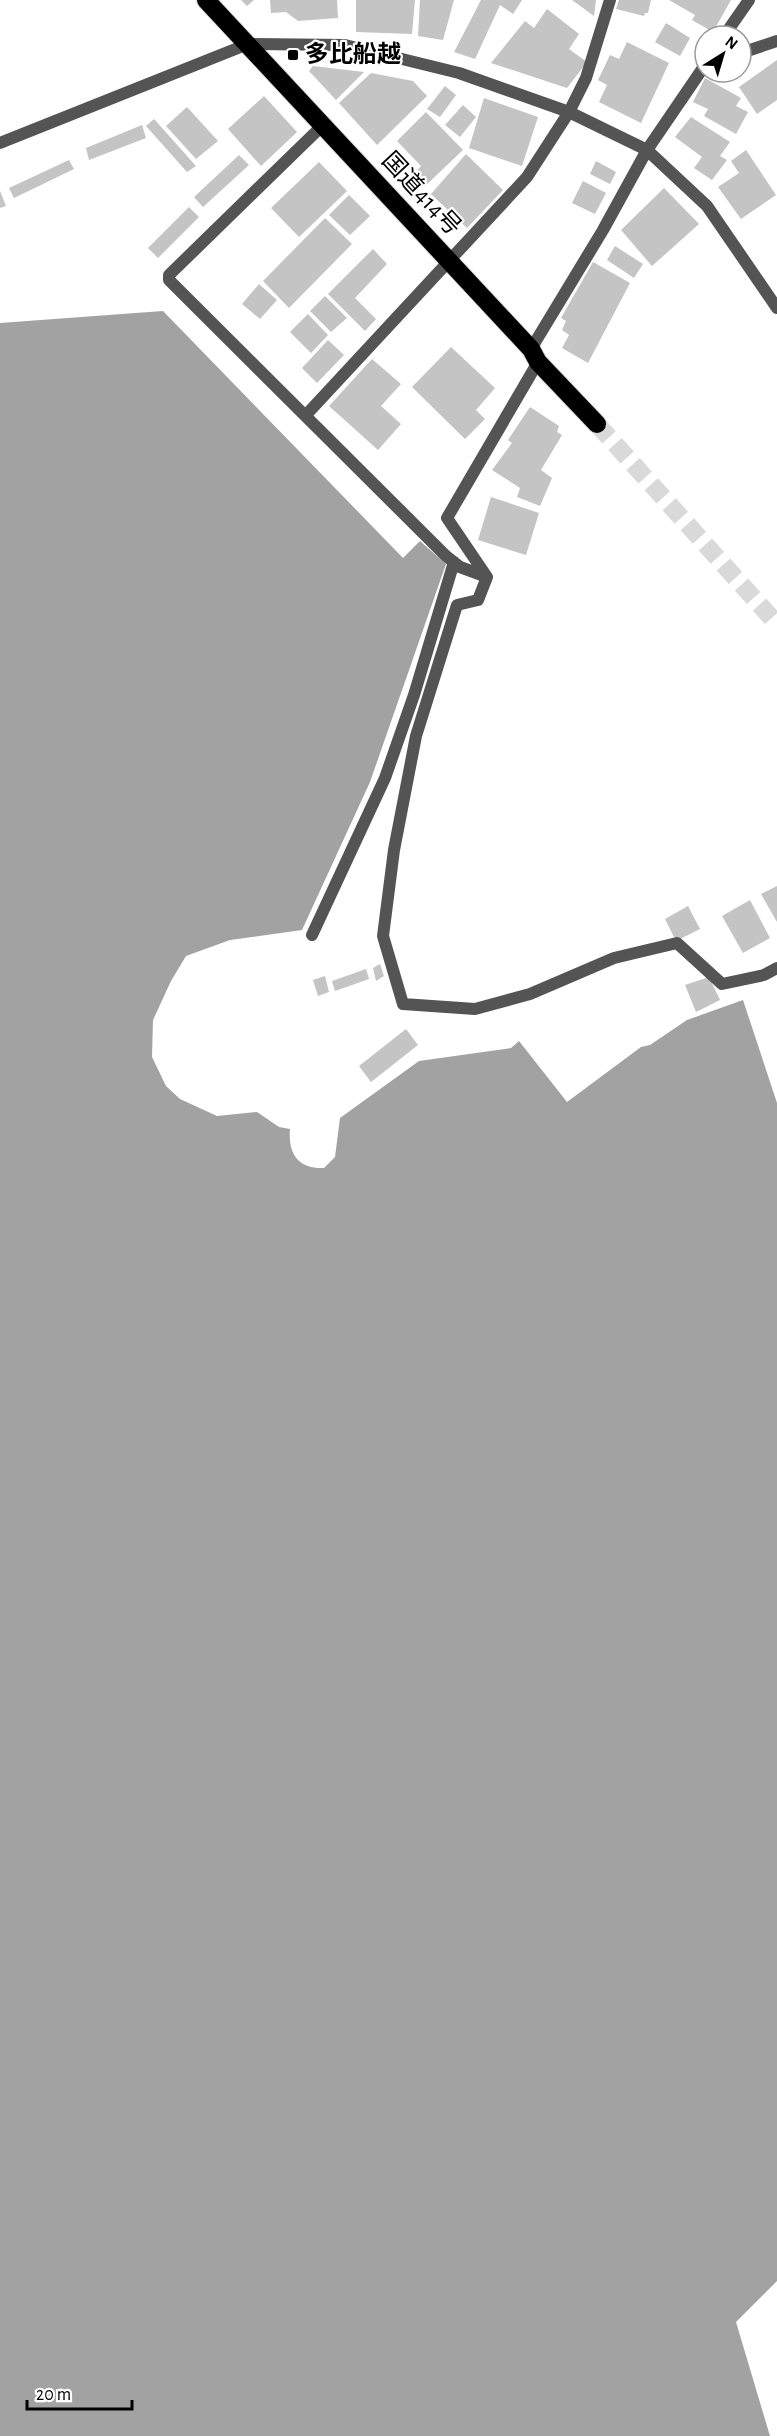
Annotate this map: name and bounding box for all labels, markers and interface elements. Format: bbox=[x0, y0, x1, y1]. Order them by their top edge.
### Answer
north arrow bbox=[693, 24, 753, 84]
text: N bbox=[722, 33, 741, 53]
place label: 多比船越 bbox=[305, 41, 401, 67]
marker: 多比船越 bbox=[286, 48, 300, 62]
street label: 国道414号 bbox=[377, 147, 466, 240]
scale bar bbox=[27, 2373, 132, 2411]
text: 20 m bbox=[36, 2386, 71, 2404]

